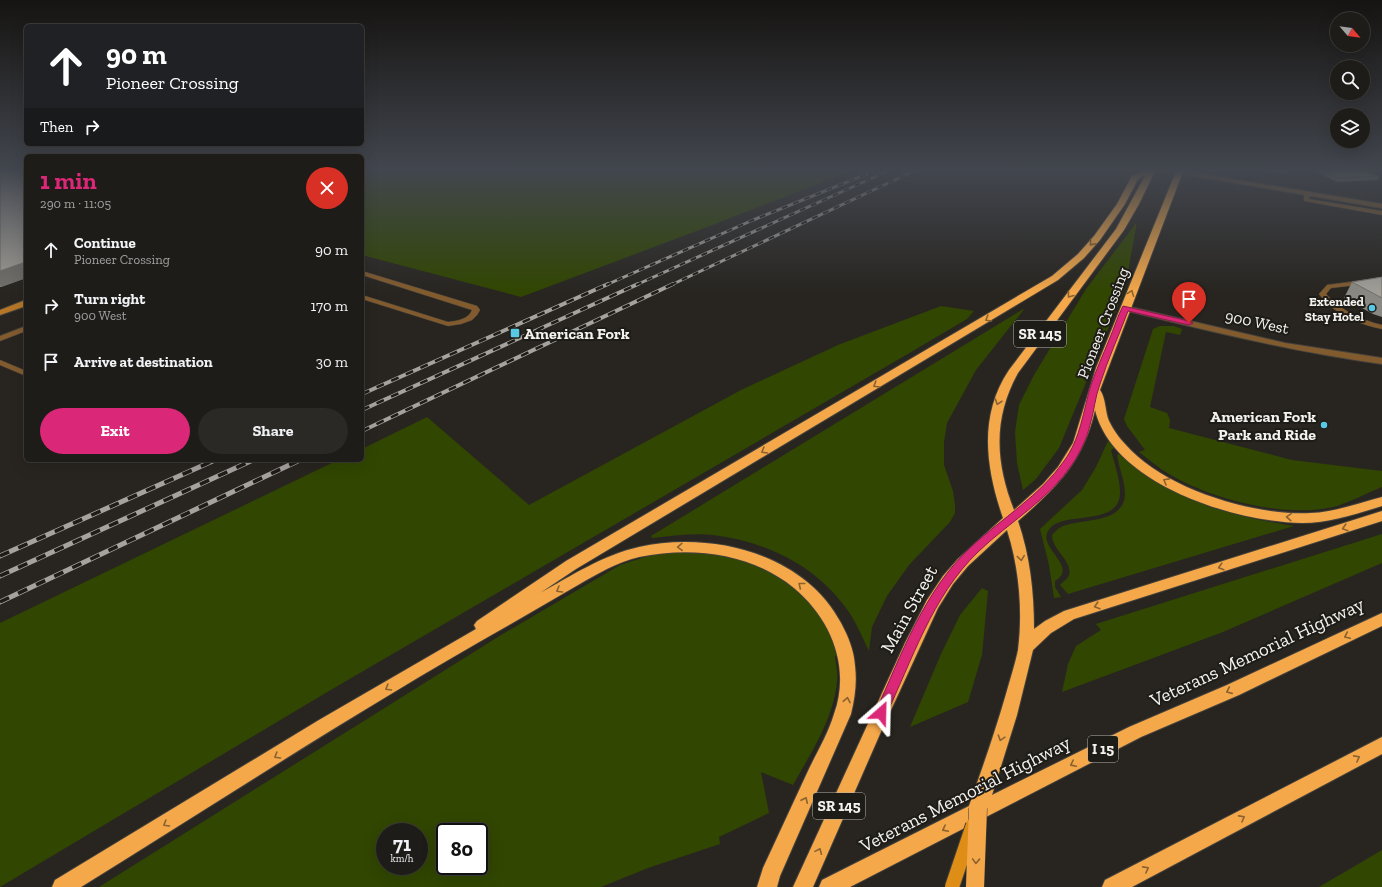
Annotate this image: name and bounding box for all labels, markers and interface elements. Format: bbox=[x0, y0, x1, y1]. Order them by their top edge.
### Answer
north arrow bbox=[1330, 12, 1370, 52]
map controls bbox=[1330, 12, 1370, 148]
text: 90 m bbox=[106, 38, 167, 71]
icon: ahead bbox=[40, 40, 92, 92]
button: search bbox=[1330, 60, 1370, 100]
text: Pioneer Crossing bbox=[106, 72, 239, 94]
button: layers bbox=[1330, 108, 1370, 148]
icon: right bbox=[81, 116, 103, 138]
text: Then bbox=[40, 118, 73, 136]
text: 1 min bbox=[40, 166, 97, 195]
button: close bbox=[306, 167, 348, 209]
text: 290 m · 11:05 bbox=[40, 196, 111, 211]
text: Continue bbox=[74, 234, 136, 252]
one-way arrow bbox=[1090, 238, 1097, 246]
icon: ahead bbox=[40, 239, 62, 261]
text: 90 m bbox=[315, 241, 348, 259]
text: Pioneer Crossing bbox=[74, 252, 170, 267]
street label: Pioneer Crossing bbox=[1073, 264, 1133, 381]
pin bbox=[1172, 282, 1206, 323]
icon: arrive bbox=[1178, 288, 1200, 310]
text: Turn right bbox=[74, 290, 145, 308]
one-way arrow bbox=[1068, 290, 1075, 297]
one-way arrow bbox=[1127, 290, 1135, 297]
place label: Extended Stay Hotel bbox=[1305, 294, 1365, 324]
icon: right bbox=[40, 295, 62, 317]
text: 170 m bbox=[310, 297, 348, 315]
marker: Extended Stay Hotel bbox=[1367, 303, 1377, 313]
street label: 900 West bbox=[1223, 306, 1291, 338]
text: 900 West bbox=[74, 308, 127, 323]
one-way arrow bbox=[985, 314, 992, 321]
road number: SR 145 bbox=[1014, 321, 1066, 347]
place label: American Fork bbox=[524, 324, 630, 343]
marker: American Fork bbox=[509, 327, 521, 339]
icon: arrive bbox=[40, 351, 62, 373]
text: Arrive at destination bbox=[74, 353, 213, 371]
text: 30 m bbox=[316, 353, 348, 371]
one-way arrow bbox=[873, 380, 880, 388]
one-way arrow bbox=[994, 398, 1003, 405]
place label: American Fork Park and Ride bbox=[1210, 407, 1316, 444]
button: Exit bbox=[40, 408, 190, 454]
button: Share bbox=[198, 408, 348, 454]
marker: American Fork Park and Ride bbox=[1319, 420, 1329, 430]
one-way arrow bbox=[761, 447, 768, 454]
one-way arrow bbox=[1162, 478, 1170, 486]
one-way arrow bbox=[1286, 513, 1292, 522]
one-way arrow bbox=[1341, 523, 1348, 532]
one-way arrow bbox=[677, 542, 683, 551]
one-way arrow bbox=[1016, 555, 1025, 561]
street label: Main Street bbox=[876, 561, 942, 657]
one-way arrow bbox=[1217, 562, 1224, 571]
one-way arrow bbox=[798, 583, 805, 590]
one-way arrow bbox=[556, 585, 563, 592]
street label: Veterans Memorial Highway bbox=[1146, 592, 1368, 712]
one-way arrow bbox=[1093, 601, 1100, 610]
one-way arrow bbox=[1343, 631, 1351, 639]
one-way arrow bbox=[385, 684, 392, 691]
one-way arrow bbox=[1226, 686, 1234, 694]
position arrow bbox=[860, 692, 902, 734]
one-way arrow bbox=[842, 697, 850, 703]
street label: Veterans Memorial Highway bbox=[855, 731, 1074, 858]
one-way arrow bbox=[997, 734, 1006, 741]
road number: I 15 bbox=[1088, 736, 1118, 762]
one-way arrow bbox=[274, 751, 281, 759]
one-way arrow bbox=[1353, 755, 1361, 762]
one-way arrow bbox=[1070, 759, 1078, 767]
road number: SR 145 bbox=[813, 793, 865, 819]
one-way arrow bbox=[800, 797, 808, 804]
one-way arrow bbox=[1238, 815, 1245, 823]
one-way arrow bbox=[163, 819, 170, 826]
speed limit sign: 80 bbox=[436, 823, 488, 875]
one-way arrow bbox=[942, 824, 949, 831]
text: 71 bbox=[393, 832, 411, 856]
one-way arrow bbox=[814, 848, 822, 856]
text: km/h bbox=[391, 853, 413, 865]
one-way arrow bbox=[972, 858, 981, 864]
one-way arrow bbox=[1142, 866, 1149, 873]

